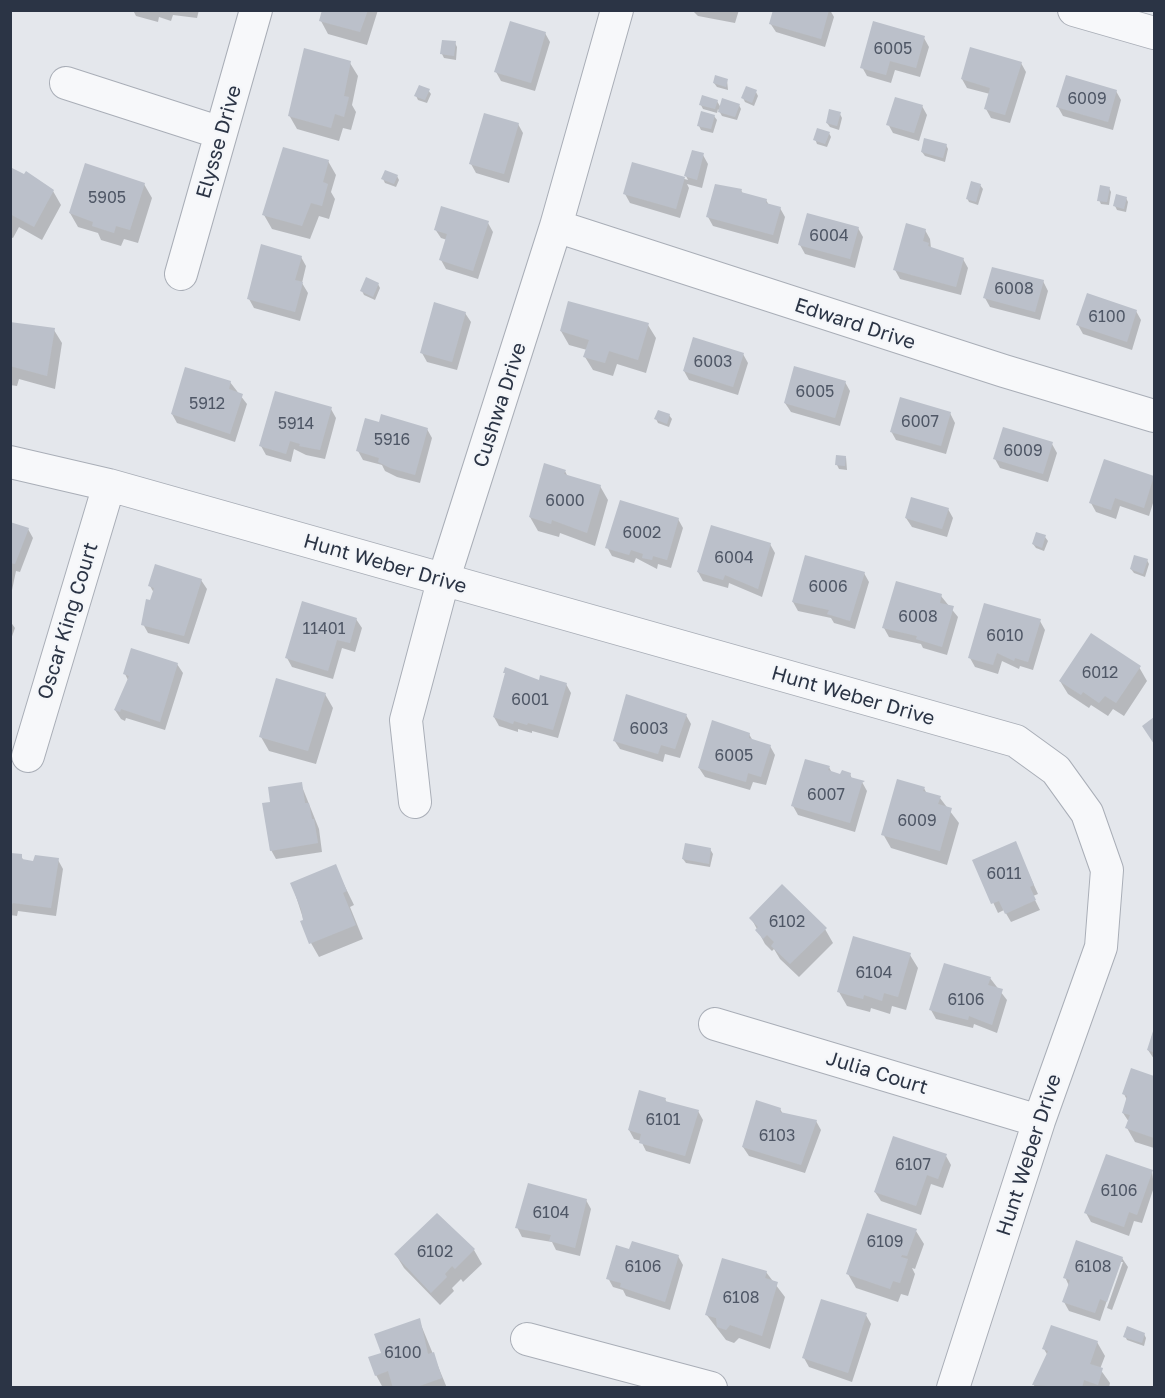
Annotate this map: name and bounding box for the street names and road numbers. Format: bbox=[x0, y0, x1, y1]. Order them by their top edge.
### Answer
street label: Elysse Drive bbox=[191, 83, 247, 201]
street label: Edward Drive bbox=[791, 293, 919, 355]
street label: Cushwa Drive bbox=[468, 339, 532, 471]
street label: Hunt Weber Drive bbox=[301, 529, 469, 599]
street label: Oscar King Court bbox=[33, 540, 103, 702]
street label: Hunt Weber Drive bbox=[769, 661, 937, 731]
street label: Julia Court bbox=[823, 1046, 931, 1100]
street label: Hunt Weber Drive bbox=[992, 1071, 1066, 1239]

